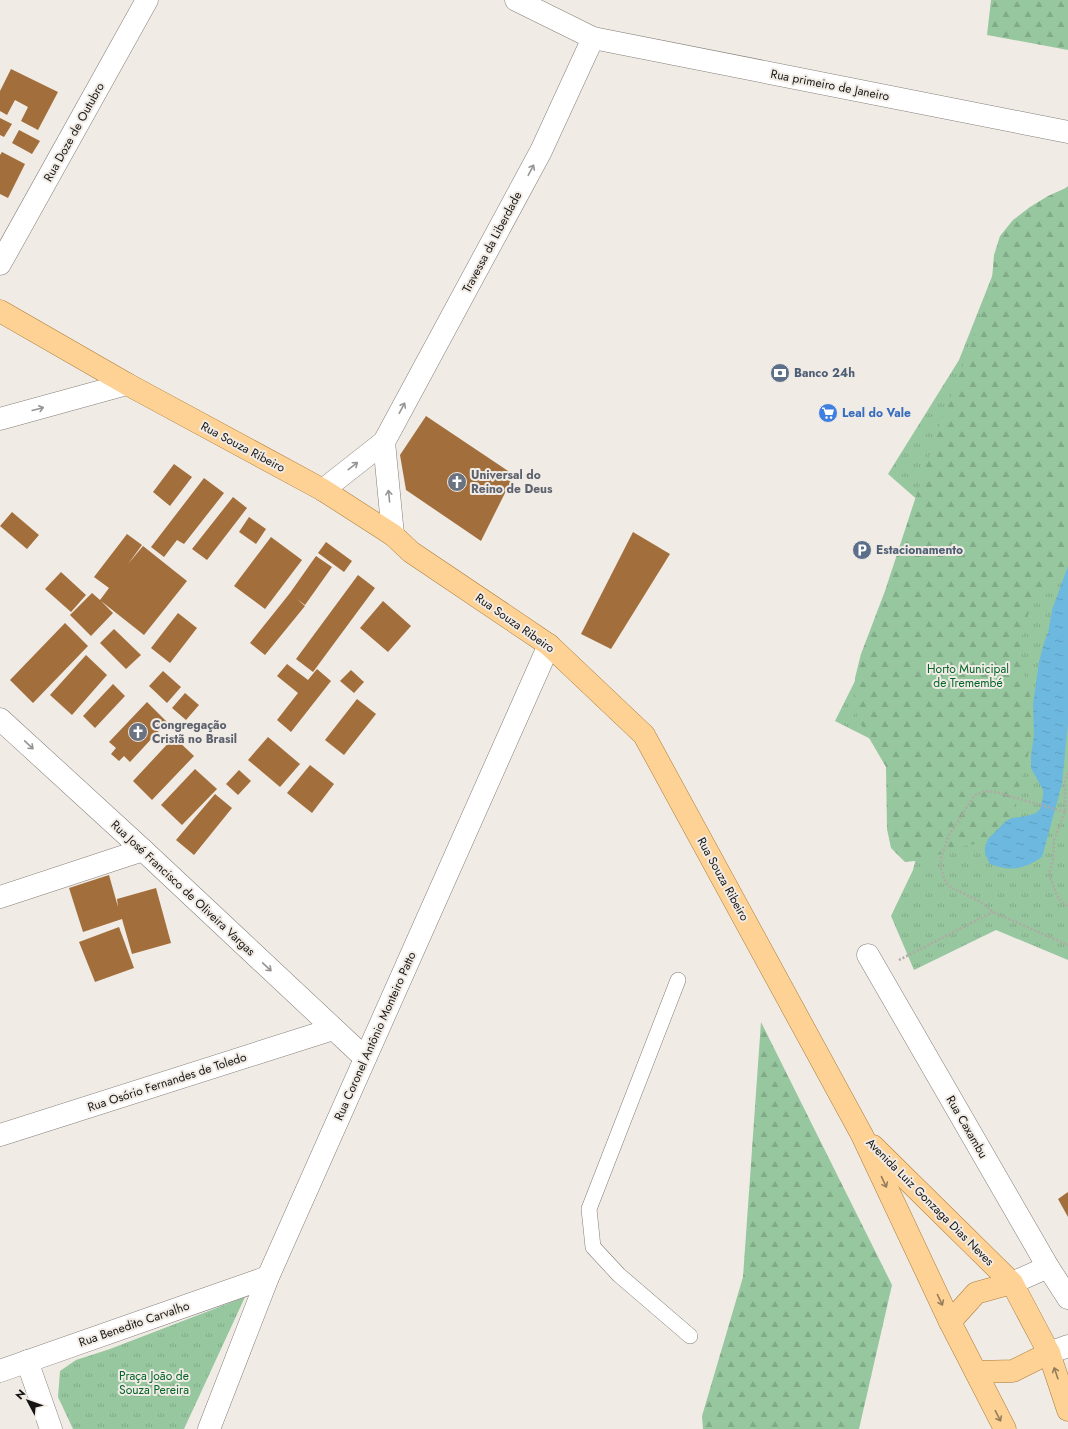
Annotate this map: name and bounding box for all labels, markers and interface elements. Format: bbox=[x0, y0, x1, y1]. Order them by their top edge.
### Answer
street label: Rua primeiro de Janeiro bbox=[769, 65, 891, 105]
street label: Rua Doze de Outubro bbox=[39, 79, 109, 185]
one-way arrow bbox=[527, 165, 535, 177]
street label: Travessa da Liberdade bbox=[458, 188, 526, 296]
bank icon: Banco 24h bbox=[769, 362, 791, 384]
place label: Banco 24h bbox=[794, 364, 855, 382]
one-way arrow bbox=[399, 402, 406, 414]
supermarket icon: Leal do Vale bbox=[817, 402, 839, 424]
place label: Leal do Vale bbox=[842, 404, 911, 422]
one-way arrow bbox=[31, 405, 44, 412]
street label: Rua Souza Ribeiro bbox=[198, 417, 289, 477]
one-way arrow bbox=[348, 462, 359, 470]
place label: Universal do Reino de Deus bbox=[471, 466, 553, 498]
church icon: Universal do Reino de Deus bbox=[446, 471, 468, 493]
one-way arrow bbox=[385, 490, 393, 503]
parking icon: Estacionamento bbox=[851, 539, 873, 561]
place label: Estacionamento bbox=[876, 541, 963, 559]
street label: Rua Souza Ribeiro bbox=[472, 589, 559, 657]
park label: Horto Municipal de Tremembé bbox=[927, 660, 1009, 692]
place label: Congregação Cristã no Brasil bbox=[152, 716, 237, 748]
church icon: Congregação Cristã no Brasil bbox=[127, 721, 149, 743]
one-way arrow bbox=[24, 740, 34, 750]
street label: Rua José Francisco de Oliveira Vargas bbox=[107, 816, 259, 960]
street label: Rua Souza Ribeiro bbox=[693, 834, 754, 925]
street label: Rua Coronel Antônio Monteiro Patto bbox=[330, 948, 421, 1123]
one-way arrow bbox=[262, 962, 272, 971]
street label: Rua Osório Fernandes de Toledo bbox=[85, 1048, 249, 1116]
street label: Rua Caxambu bbox=[942, 1092, 992, 1162]
street label: Avenida Luiz Gonzaga Dias Neves bbox=[862, 1134, 998, 1270]
one-way arrow bbox=[881, 1176, 888, 1188]
one-way arrow bbox=[937, 1294, 944, 1306]
street label: Rua Benedito Carvalho bbox=[76, 1296, 192, 1351]
park label: Praça João de Souza Pereira bbox=[119, 1367, 189, 1399]
one-way arrow bbox=[1051, 1368, 1059, 1380]
north arrow bbox=[8, 1381, 48, 1421]
text: N bbox=[12, 1386, 29, 1403]
one-way arrow bbox=[995, 1410, 1002, 1422]

